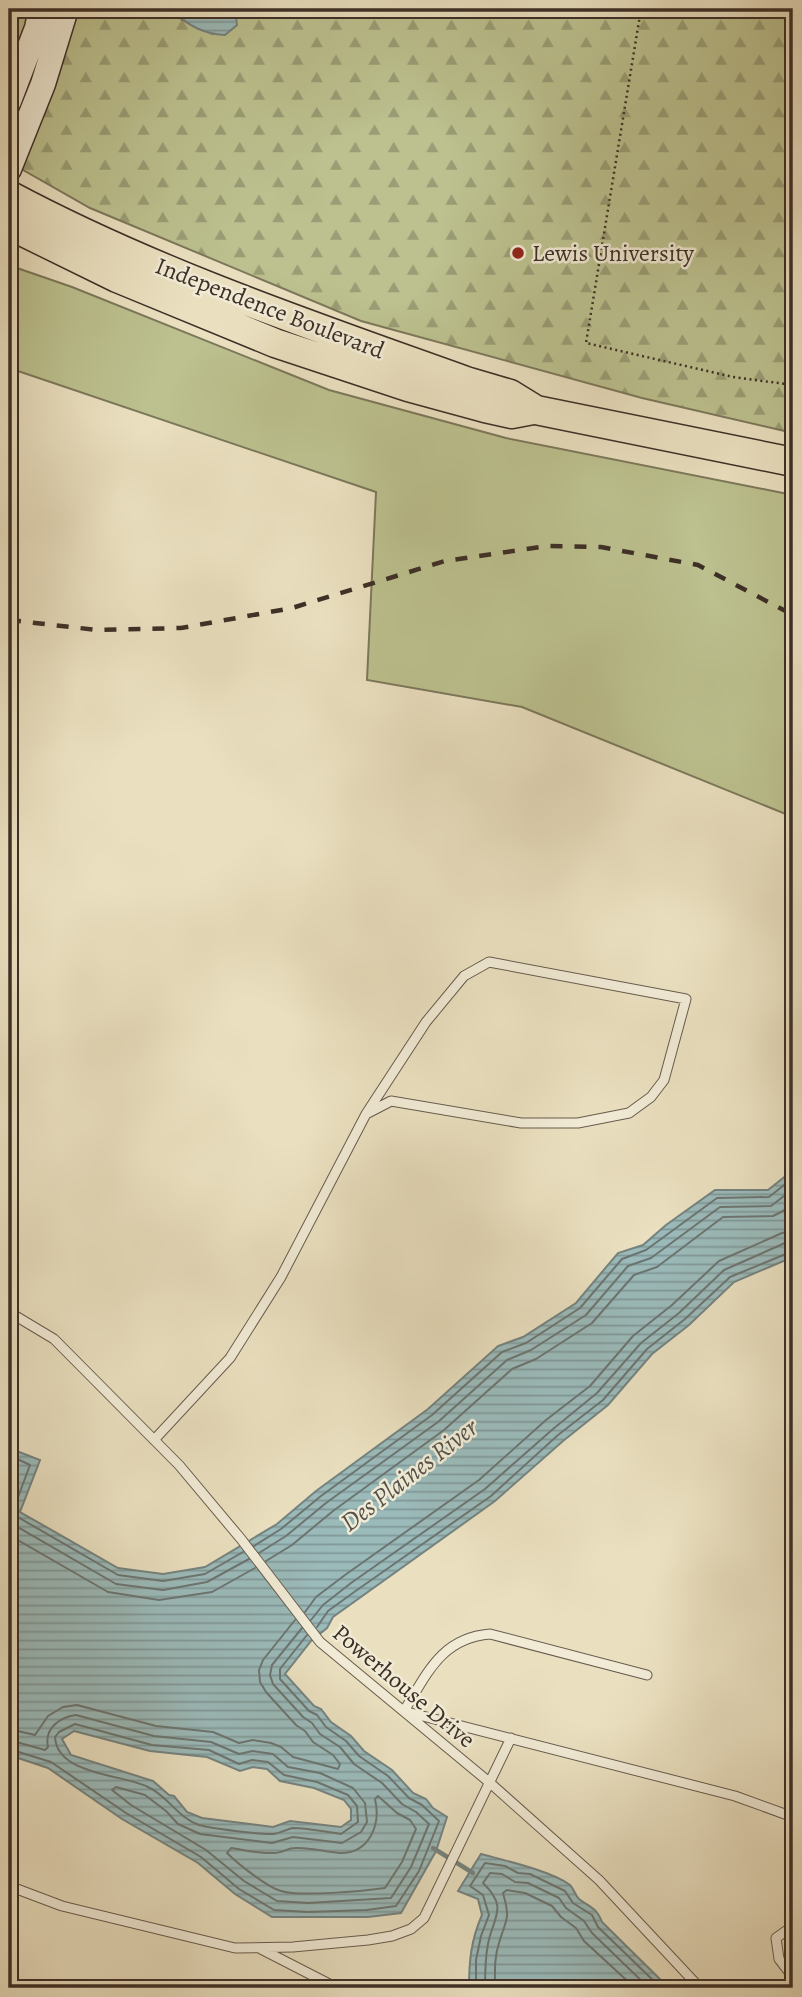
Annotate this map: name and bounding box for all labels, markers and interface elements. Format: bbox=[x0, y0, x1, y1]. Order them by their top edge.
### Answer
place label: Lewis University bbox=[532, 237, 694, 269]
marker: Lewis University bbox=[510, 245, 526, 261]
street label: Independence Boulevard bbox=[151, 250, 389, 366]
water label: Des Plaines River bbox=[333, 1410, 486, 1540]
street label: Powerhouse Drive bbox=[326, 1617, 482, 1755]

